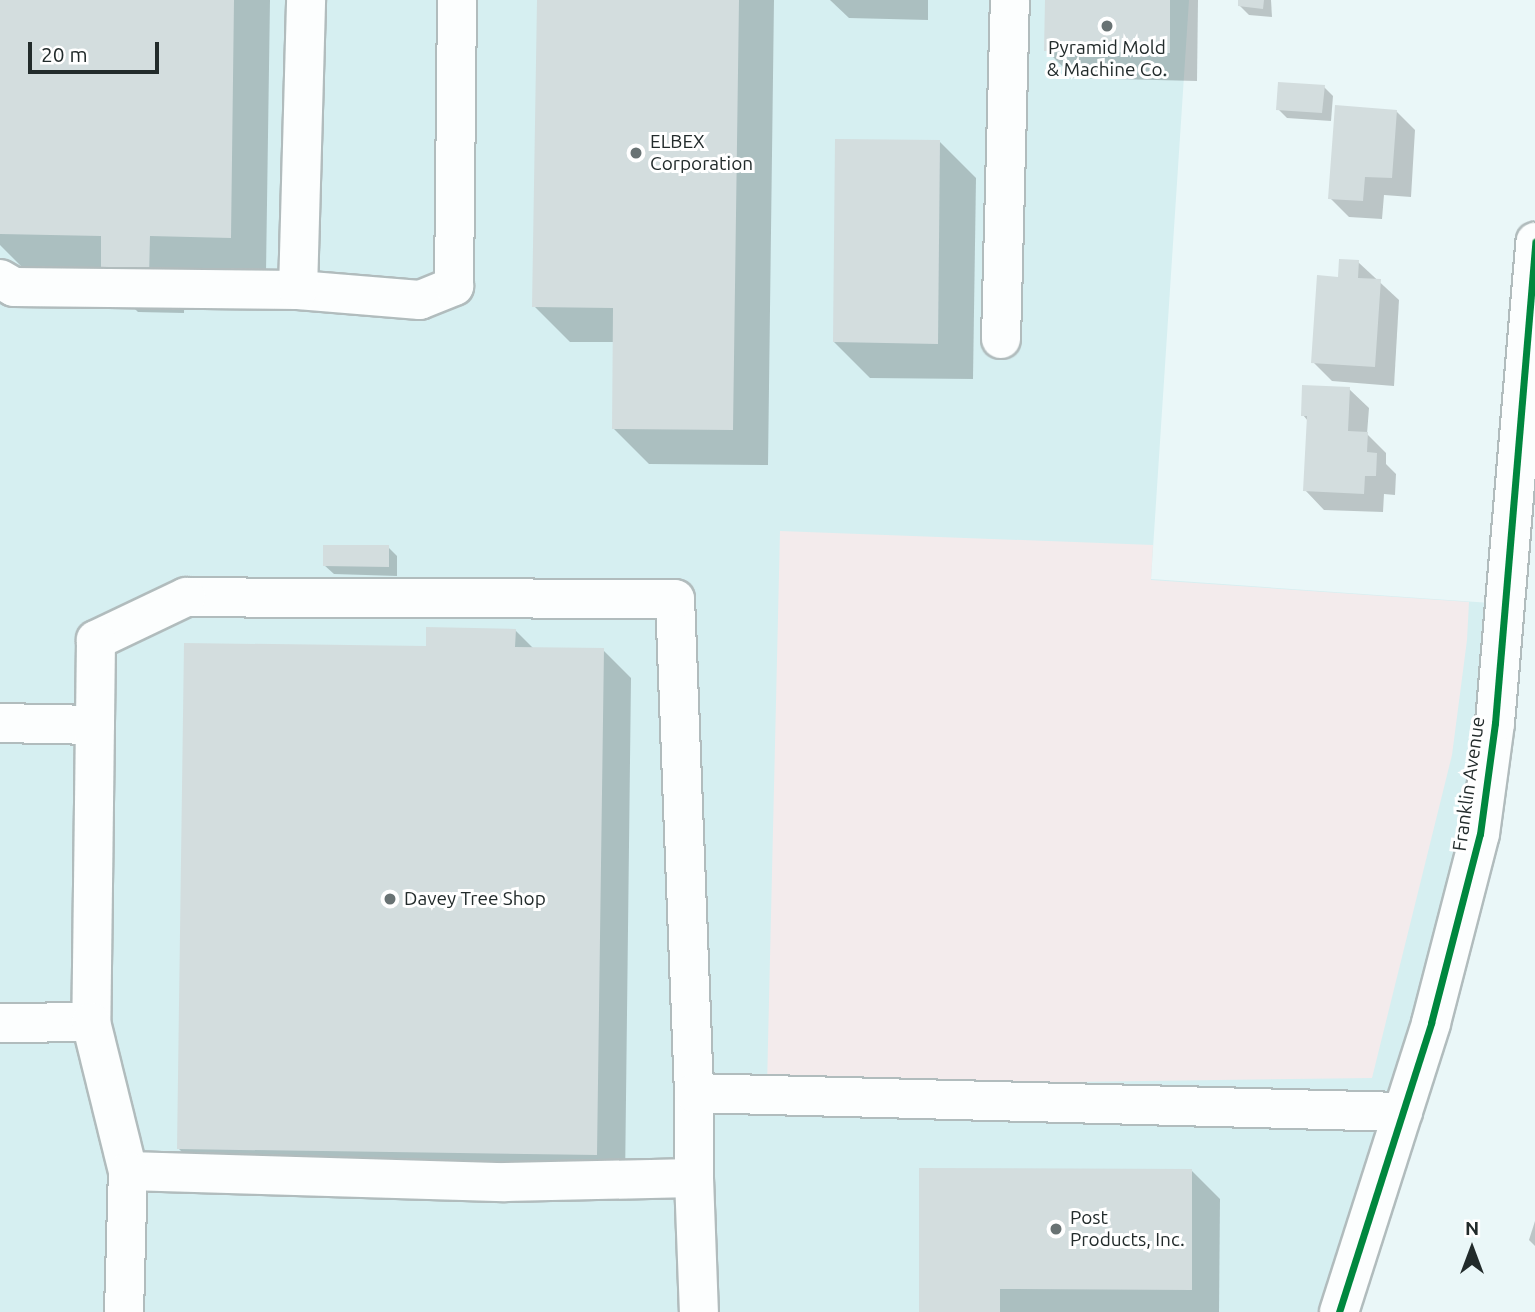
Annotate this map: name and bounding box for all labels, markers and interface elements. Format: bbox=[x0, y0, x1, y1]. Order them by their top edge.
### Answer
marker: Pyramid Mold & Machine Co. bbox=[1099, 18, 1115, 34]
scale bar bbox=[32, 28, 163, 72]
place label: Pyramid Mold & Machine Co. bbox=[1047, 37, 1167, 81]
text: 20 m bbox=[41, 42, 88, 66]
place label: ELBEX Corporation bbox=[650, 131, 753, 175]
marker: ELBEX Corporation bbox=[628, 145, 644, 161]
street label: Franklin Avenue bbox=[1448, 715, 1490, 853]
place label: Davey Tree Shop bbox=[404, 888, 546, 910]
marker: Davey Tree Shop bbox=[382, 891, 398, 907]
place label: Post Products, Inc. bbox=[1070, 1207, 1185, 1251]
north arrow bbox=[1437, 1214, 1507, 1284]
text: N bbox=[1465, 1217, 1479, 1239]
marker: Post Products, Inc. bbox=[1048, 1221, 1064, 1237]

